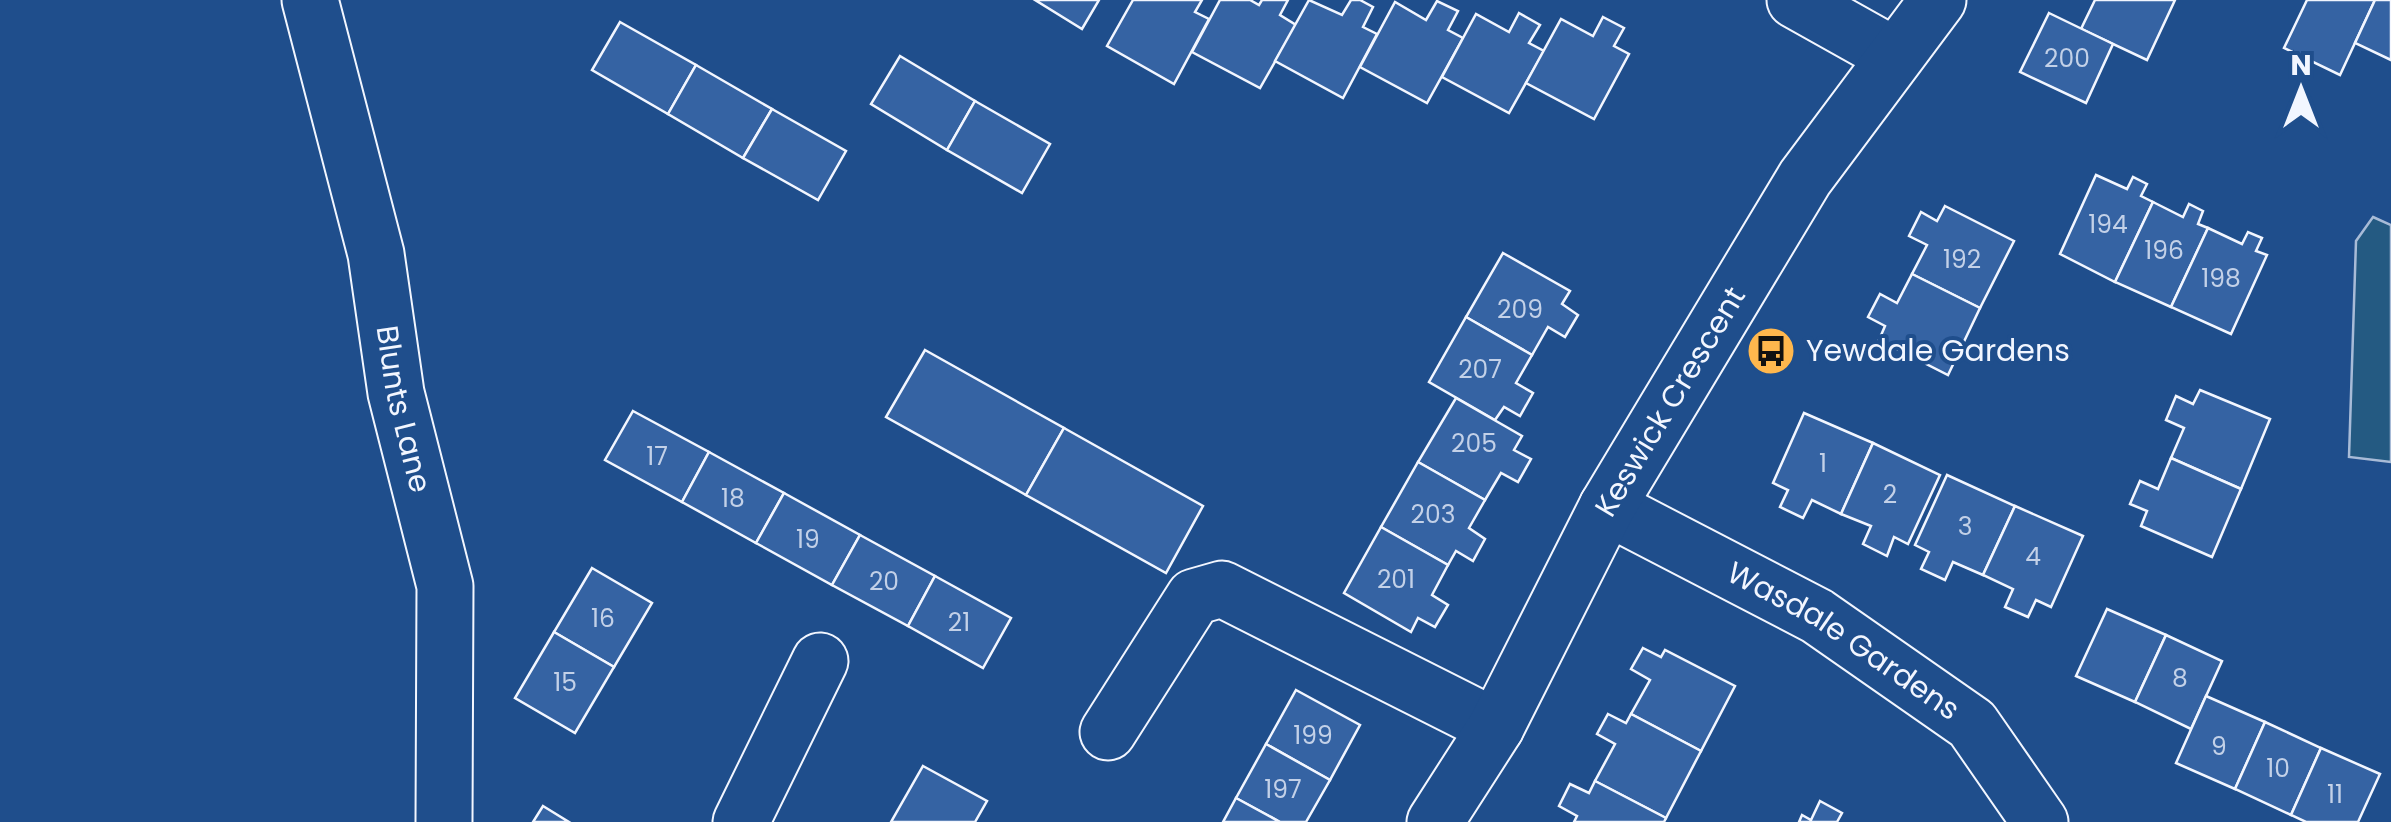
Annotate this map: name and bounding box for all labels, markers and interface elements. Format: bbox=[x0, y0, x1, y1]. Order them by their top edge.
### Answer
north arrow bbox=[2251, 40, 2351, 140]
house number: 200 bbox=[2044, 41, 2090, 76]
text: N bbox=[2290, 46, 2312, 85]
house number: 194 bbox=[2088, 207, 2128, 242]
house number: 196 bbox=[2144, 233, 2184, 268]
house number: 192 bbox=[1943, 242, 1981, 277]
house number: 198 bbox=[2201, 261, 2241, 296]
street label: Keswick Crescent bbox=[1584, 278, 1756, 525]
house number: 209 bbox=[1497, 292, 1543, 327]
street label: Blunts Lane bbox=[366, 323, 442, 497]
bus stop icon: Yewdale Gardens bbox=[1745, 325, 1797, 377]
place label: Yewdale Gardens bbox=[1806, 329, 2070, 372]
house number: 207 bbox=[1458, 352, 1502, 387]
house number: 205 bbox=[1451, 426, 1497, 461]
house number: 17 bbox=[646, 439, 668, 474]
house number: 1 bbox=[1819, 446, 1827, 481]
house number: 2 bbox=[1883, 477, 1897, 512]
house number: 18 bbox=[721, 481, 745, 516]
house number: 203 bbox=[1411, 497, 1455, 532]
house number: 3 bbox=[1958, 509, 1972, 544]
house number: 19 bbox=[796, 522, 820, 557]
house number: 4 bbox=[2025, 539, 2041, 574]
street label: Wasdale Gardens bbox=[1720, 551, 1969, 730]
house number: 201 bbox=[1377, 562, 1415, 597]
house number: 20 bbox=[869, 564, 899, 599]
house number: 16 bbox=[591, 601, 615, 636]
house number: 21 bbox=[948, 605, 970, 640]
house number: 8 bbox=[2172, 661, 2188, 696]
house number: 15 bbox=[553, 665, 577, 700]
house number: 199 bbox=[1293, 718, 1333, 753]
house number: 9 bbox=[2211, 729, 2227, 764]
house number: 10 bbox=[2266, 751, 2290, 786]
house number: 197 bbox=[1264, 772, 1302, 807]
house number: 11 bbox=[2327, 777, 2343, 812]

